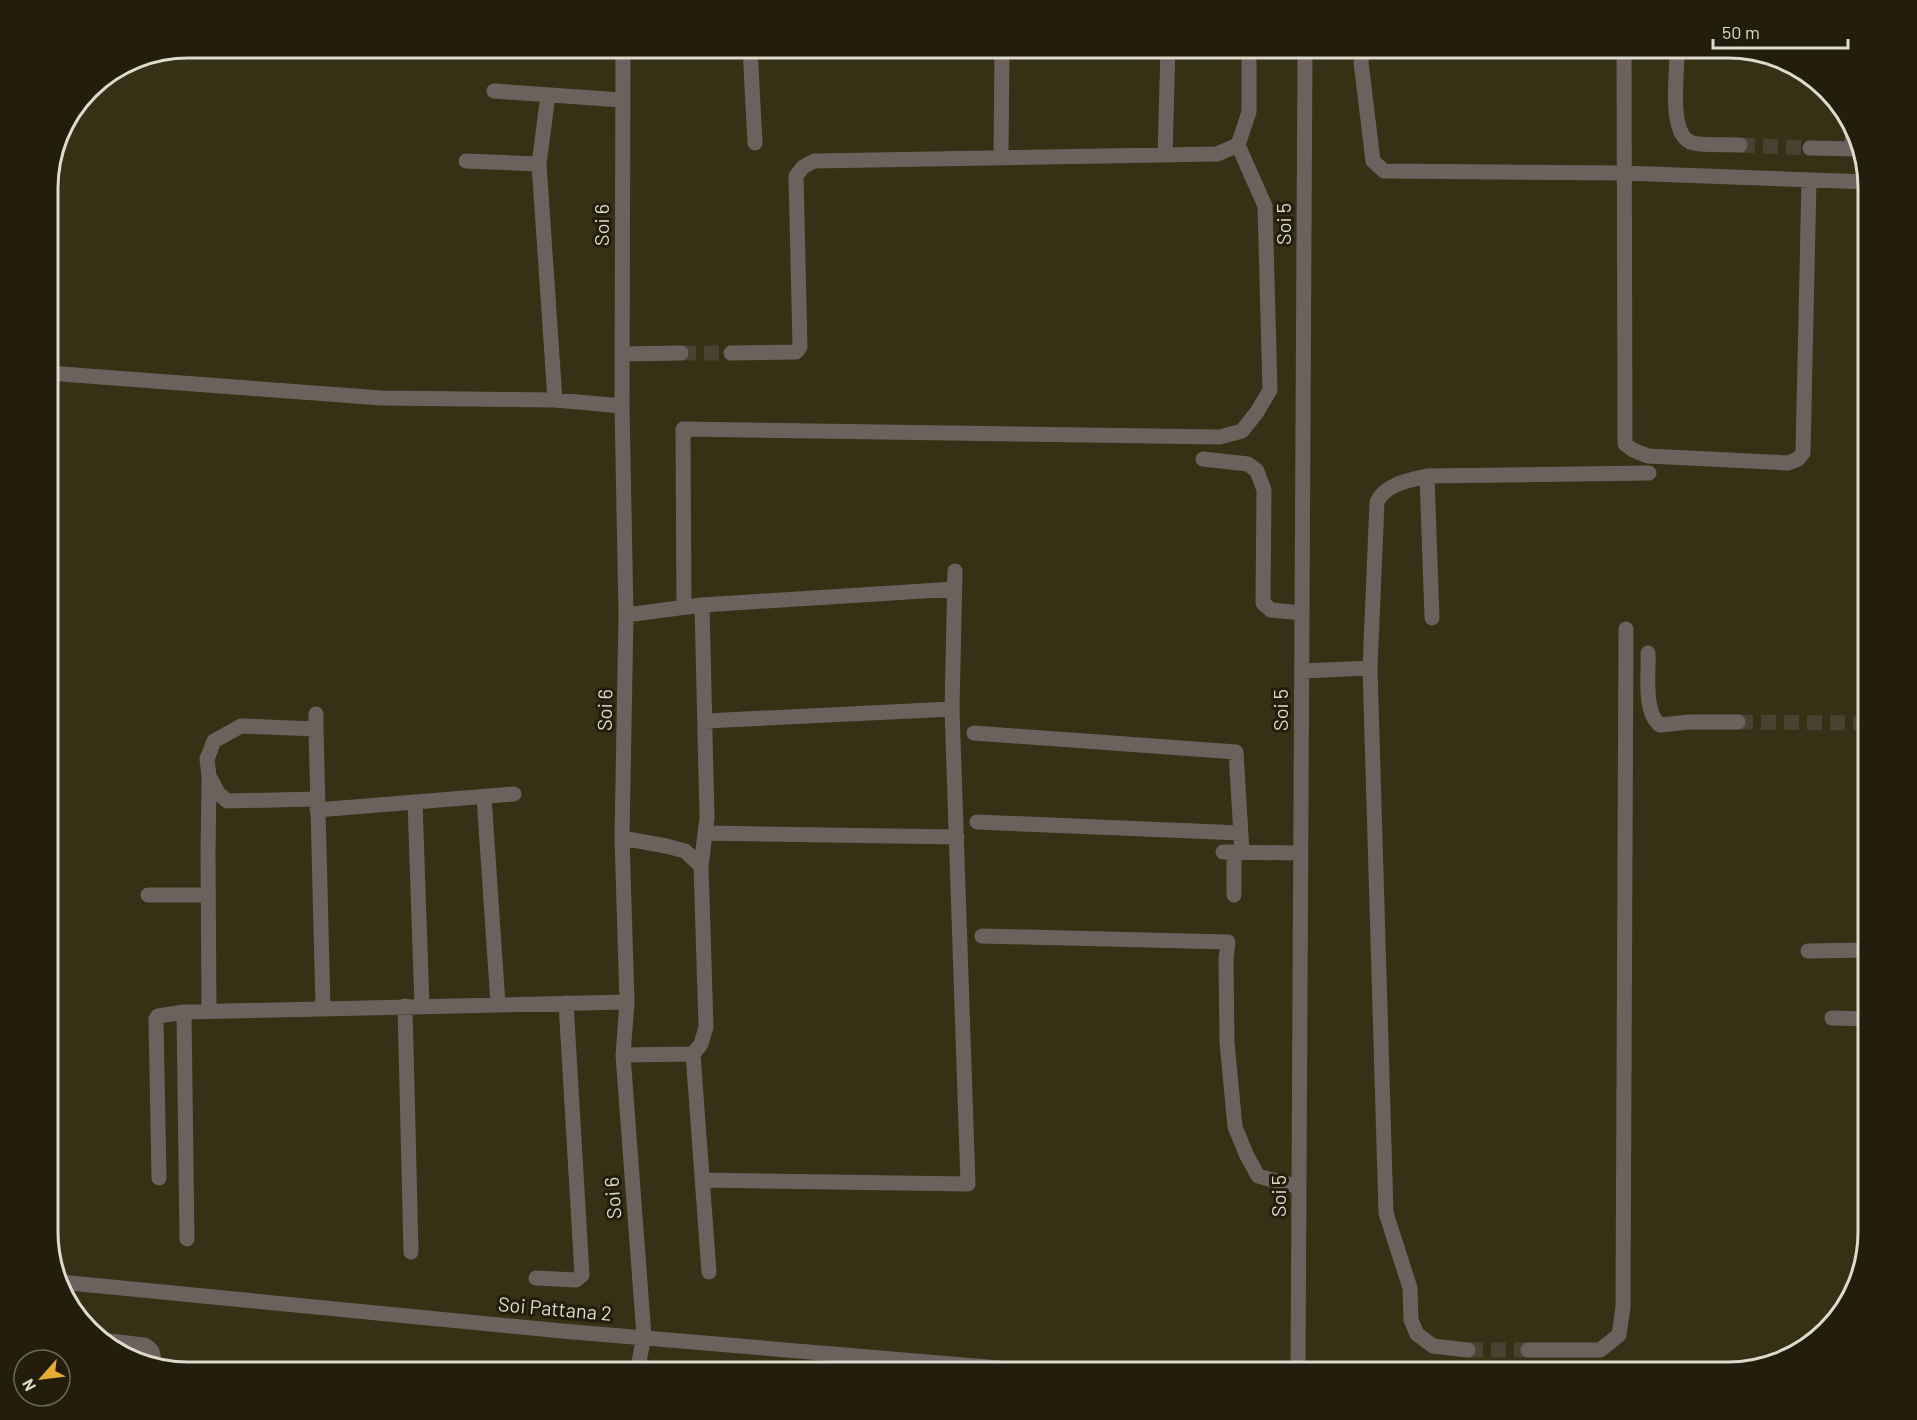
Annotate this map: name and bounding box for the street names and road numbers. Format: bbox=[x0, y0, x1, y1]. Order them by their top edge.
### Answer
street label: Soi 5 bbox=[1271, 203, 1295, 245]
street label: Soi 6 bbox=[589, 204, 613, 246]
street label: Soi 6 bbox=[592, 689, 616, 731]
street label: Soi 5 bbox=[1268, 689, 1292, 731]
street label: Soi 5 bbox=[1266, 1175, 1290, 1217]
street label: Soi 6 bbox=[599, 1176, 625, 1220]
street label: Soi Pattana 2 bbox=[497, 1291, 613, 1325]

